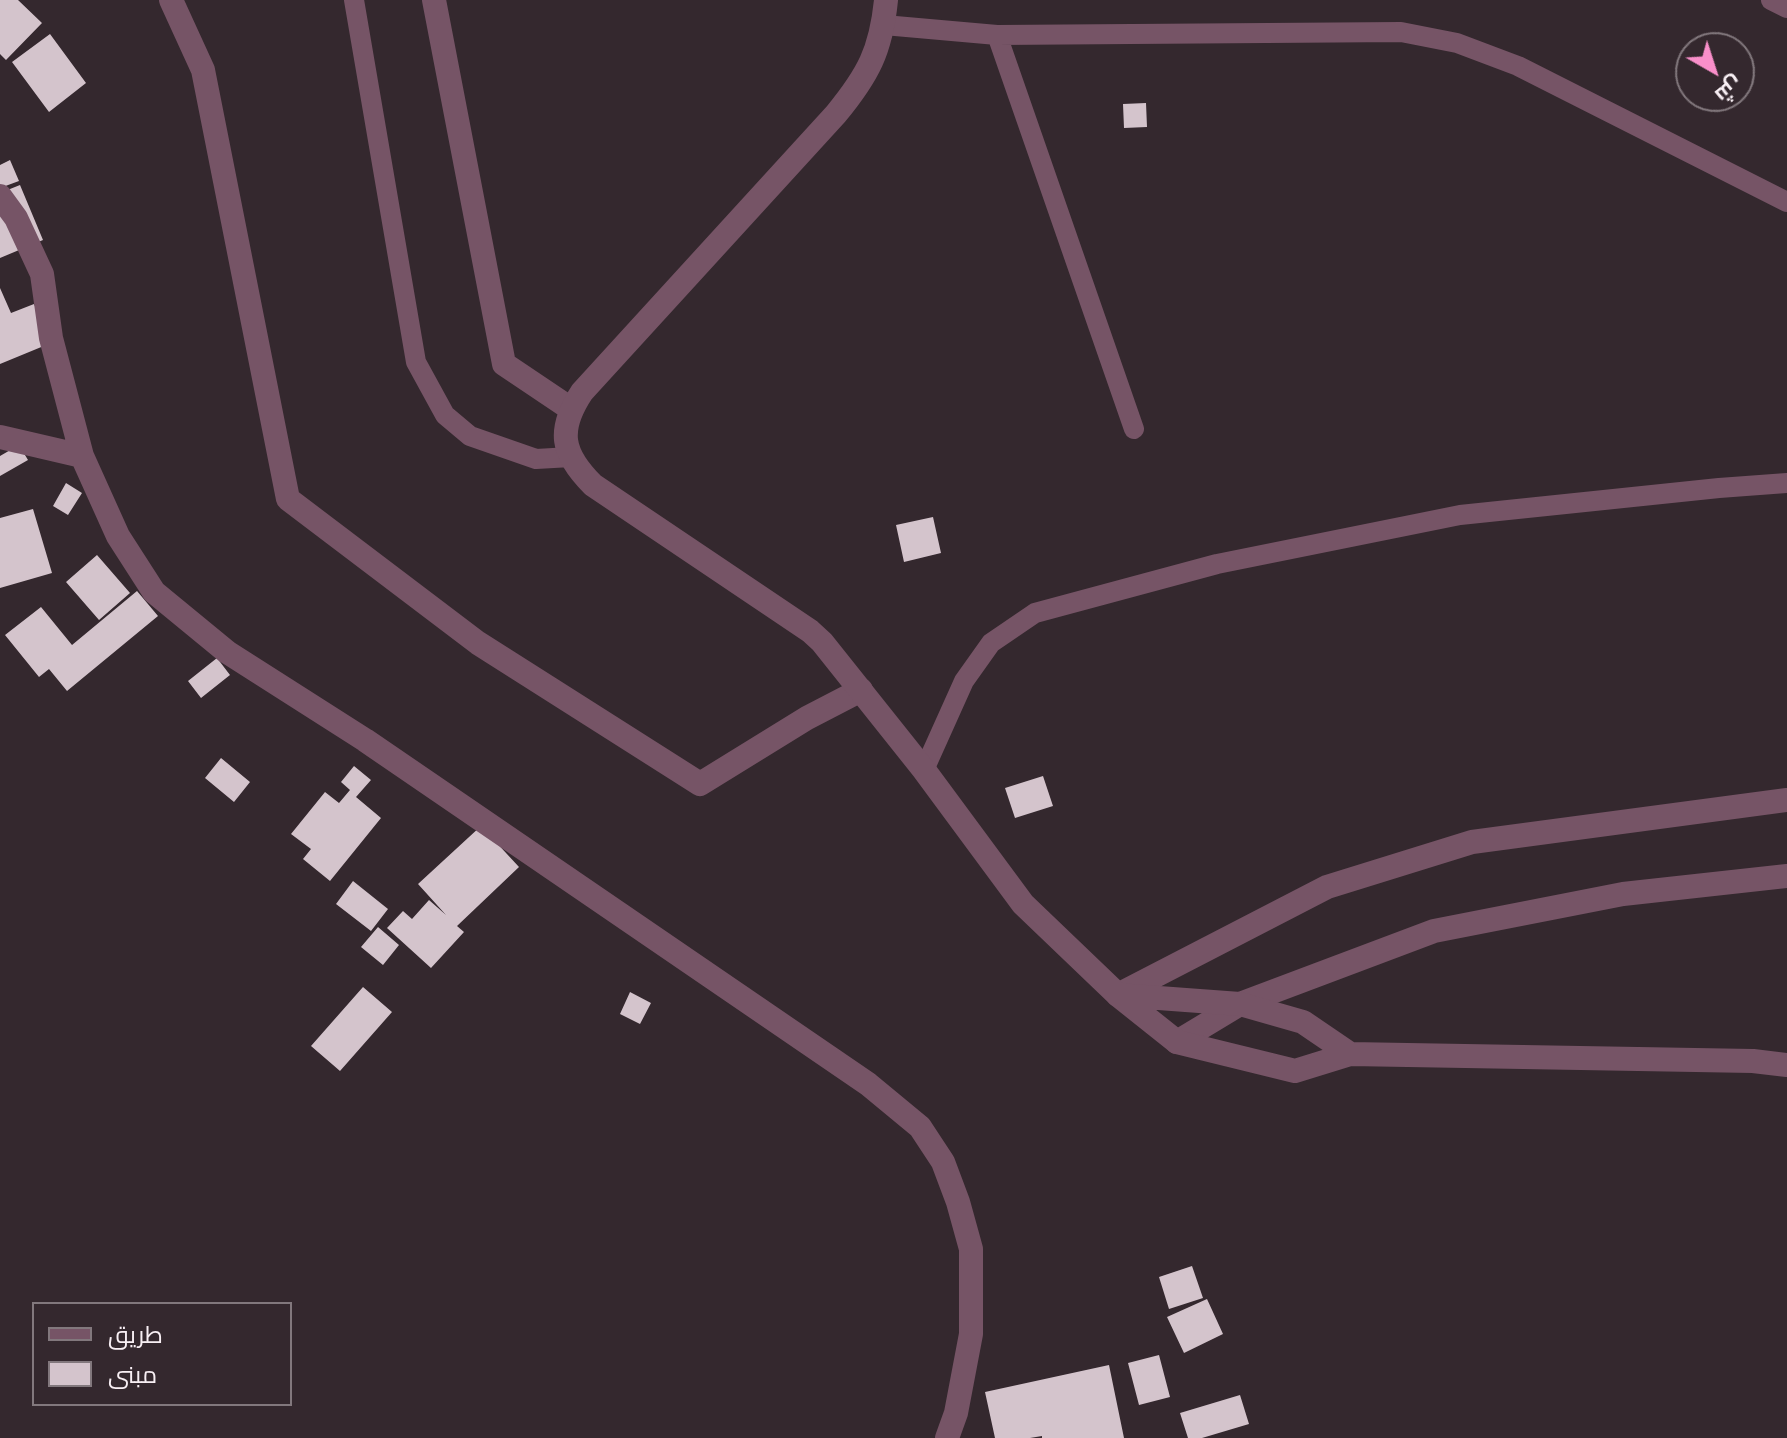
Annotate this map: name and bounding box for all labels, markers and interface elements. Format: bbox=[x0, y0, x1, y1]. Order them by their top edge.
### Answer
north arrow bbox=[1675, 32, 1755, 112]
text: ش bbox=[1710, 71, 1748, 108]
legend bbox=[32, 1302, 292, 1406]
text: طريق bbox=[108, 1321, 163, 1349]
text: مبنى bbox=[108, 1361, 157, 1389]

